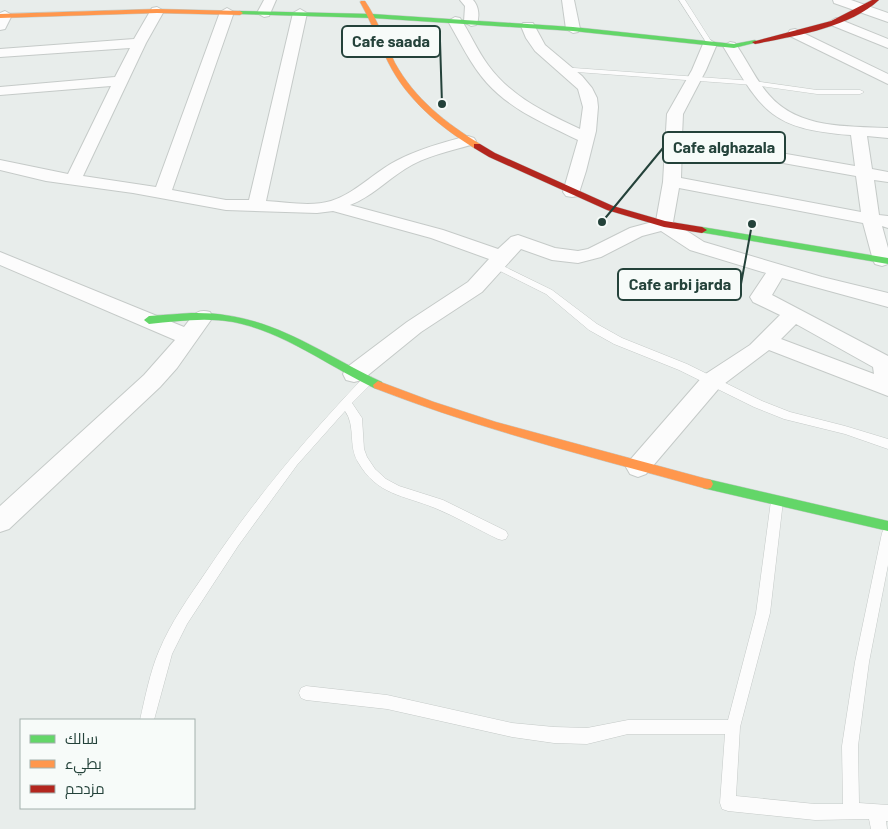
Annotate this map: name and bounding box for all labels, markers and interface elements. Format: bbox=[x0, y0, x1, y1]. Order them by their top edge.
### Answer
callout: Cafe saada bbox=[342, 26, 440, 57]
text: Cafe saada bbox=[352, 31, 430, 50]
callout: Cafe alghazala bbox=[663, 132, 785, 163]
text: Cafe alghazala bbox=[673, 137, 775, 156]
callout: Cafe arbi jarda bbox=[618, 269, 741, 300]
text: Cafe arbi jarda bbox=[629, 274, 731, 293]
legend bbox=[20, 719, 195, 809]
text: سالك bbox=[65, 729, 98, 747]
text: بطيء bbox=[65, 754, 102, 776]
text: مزدحم bbox=[65, 779, 105, 799]

